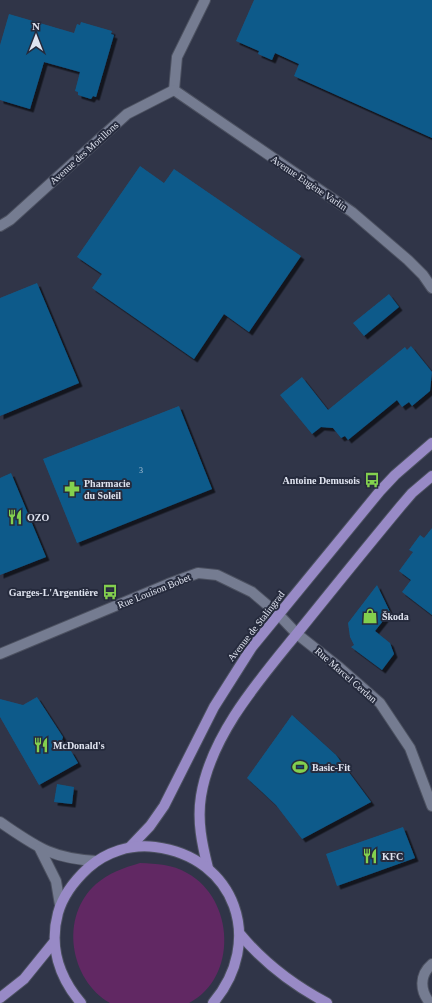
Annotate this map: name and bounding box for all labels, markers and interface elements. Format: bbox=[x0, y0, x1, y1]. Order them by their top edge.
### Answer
north arrow bbox=[16, 16, 56, 56]
text: N bbox=[32, 20, 40, 32]
street label: Avenue des Morillons bbox=[48, 119, 121, 187]
street label: Avenue Eugène Varlin bbox=[269, 153, 349, 213]
house number: 3 bbox=[139, 466, 143, 475]
bus stop icon: Antoine Demusois bbox=[363, 471, 381, 489]
place label: Antoine Demusois bbox=[282, 475, 360, 486]
place label: Pharmacie du Soleil bbox=[84, 478, 131, 501]
pharmacy icon: Pharmacie du Soleil bbox=[63, 480, 81, 498]
restaurant icon: OZO bbox=[6, 508, 24, 526]
place label: OZO bbox=[27, 512, 49, 523]
street label: Rue Louison Bobet bbox=[116, 571, 192, 611]
bus stop icon: Garges-L'Argentière bbox=[101, 583, 119, 601]
place label: Garges-L'Argentière bbox=[9, 587, 99, 598]
street label: Avenue de Stalingrad bbox=[225, 589, 287, 663]
shop icon: Škoda bbox=[361, 607, 379, 625]
place label: Škoda bbox=[382, 610, 409, 622]
street label: Rue Marcel Cerdan bbox=[313, 645, 379, 705]
restaurant icon: McDonald's bbox=[32, 736, 50, 754]
place label: McDonald's bbox=[53, 740, 105, 751]
sports icon: Basic-Fit bbox=[291, 758, 309, 776]
place label: Basic-Fit bbox=[312, 762, 351, 773]
restaurant icon: KFC bbox=[361, 847, 379, 865]
place label: KFC bbox=[382, 851, 403, 862]

